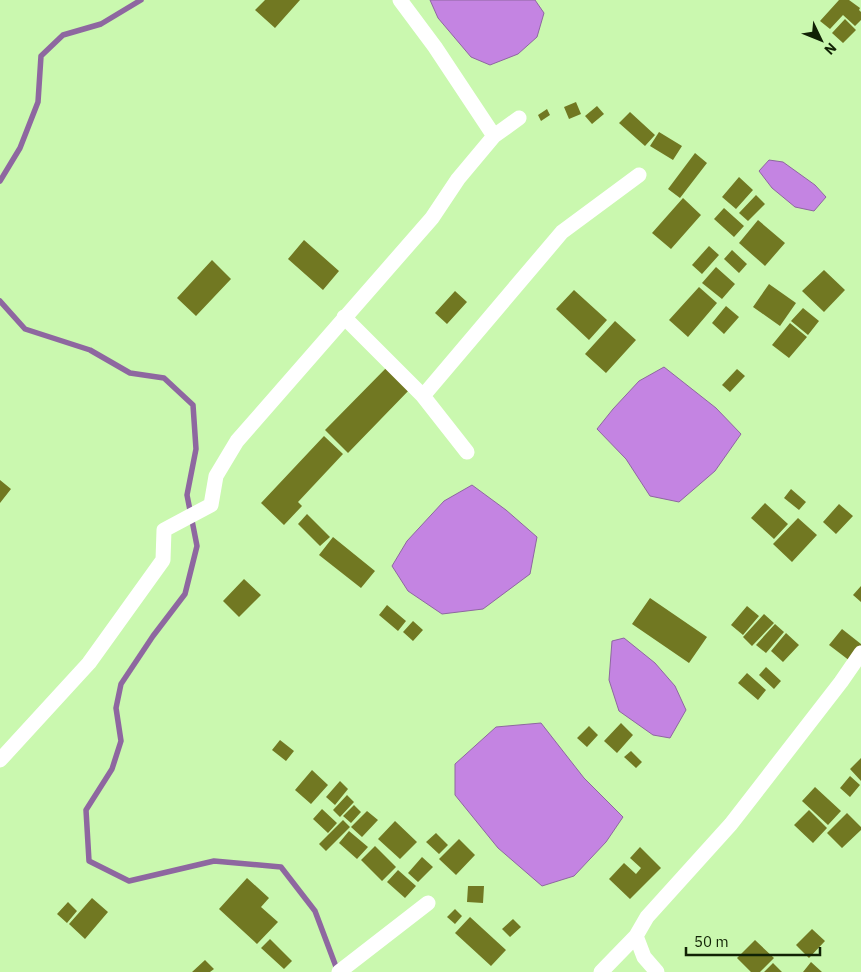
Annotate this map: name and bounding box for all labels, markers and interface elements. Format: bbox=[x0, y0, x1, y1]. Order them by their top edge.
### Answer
north arrow bbox=[796, 15, 846, 65]
text: N bbox=[820, 39, 841, 59]
scale bar bbox=[686, 924, 820, 956]
text: 50 m bbox=[694, 932, 729, 951]

